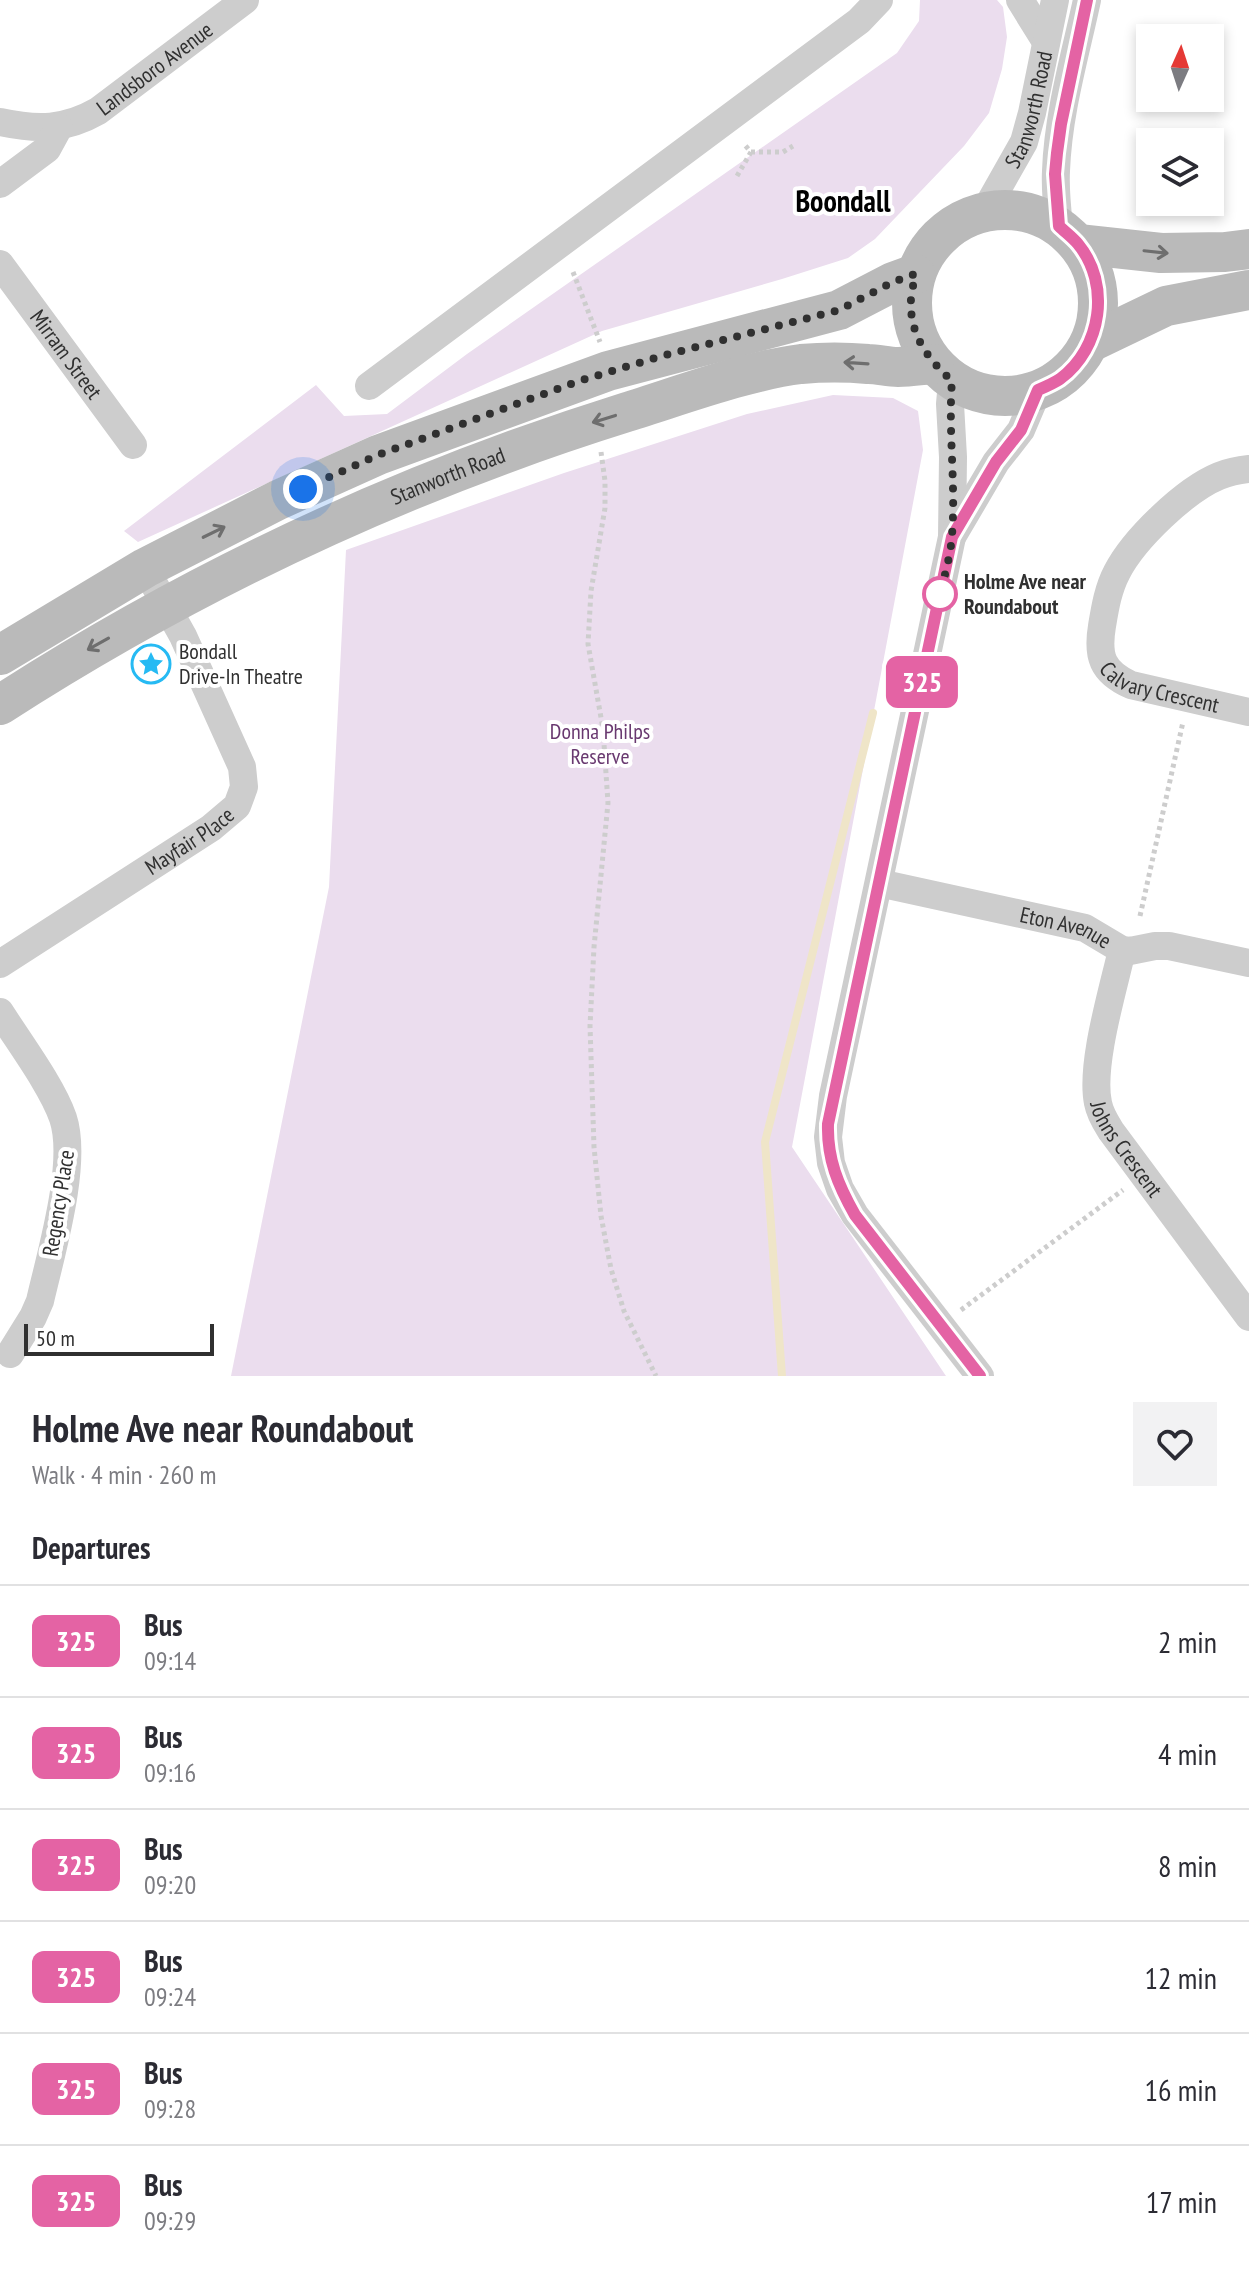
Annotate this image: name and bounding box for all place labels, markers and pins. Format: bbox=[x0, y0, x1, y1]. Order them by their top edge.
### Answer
place label: Holme Ave near Roundabout bbox=[964, 567, 1087, 620]
marker: Holme Ave near Roundabout bbox=[923, 577, 957, 611]
place label: Bondall Drive-In Theatre bbox=[179, 637, 303, 690]
place icon: Bondall Drive-In Theatre bbox=[130, 643, 172, 685]

